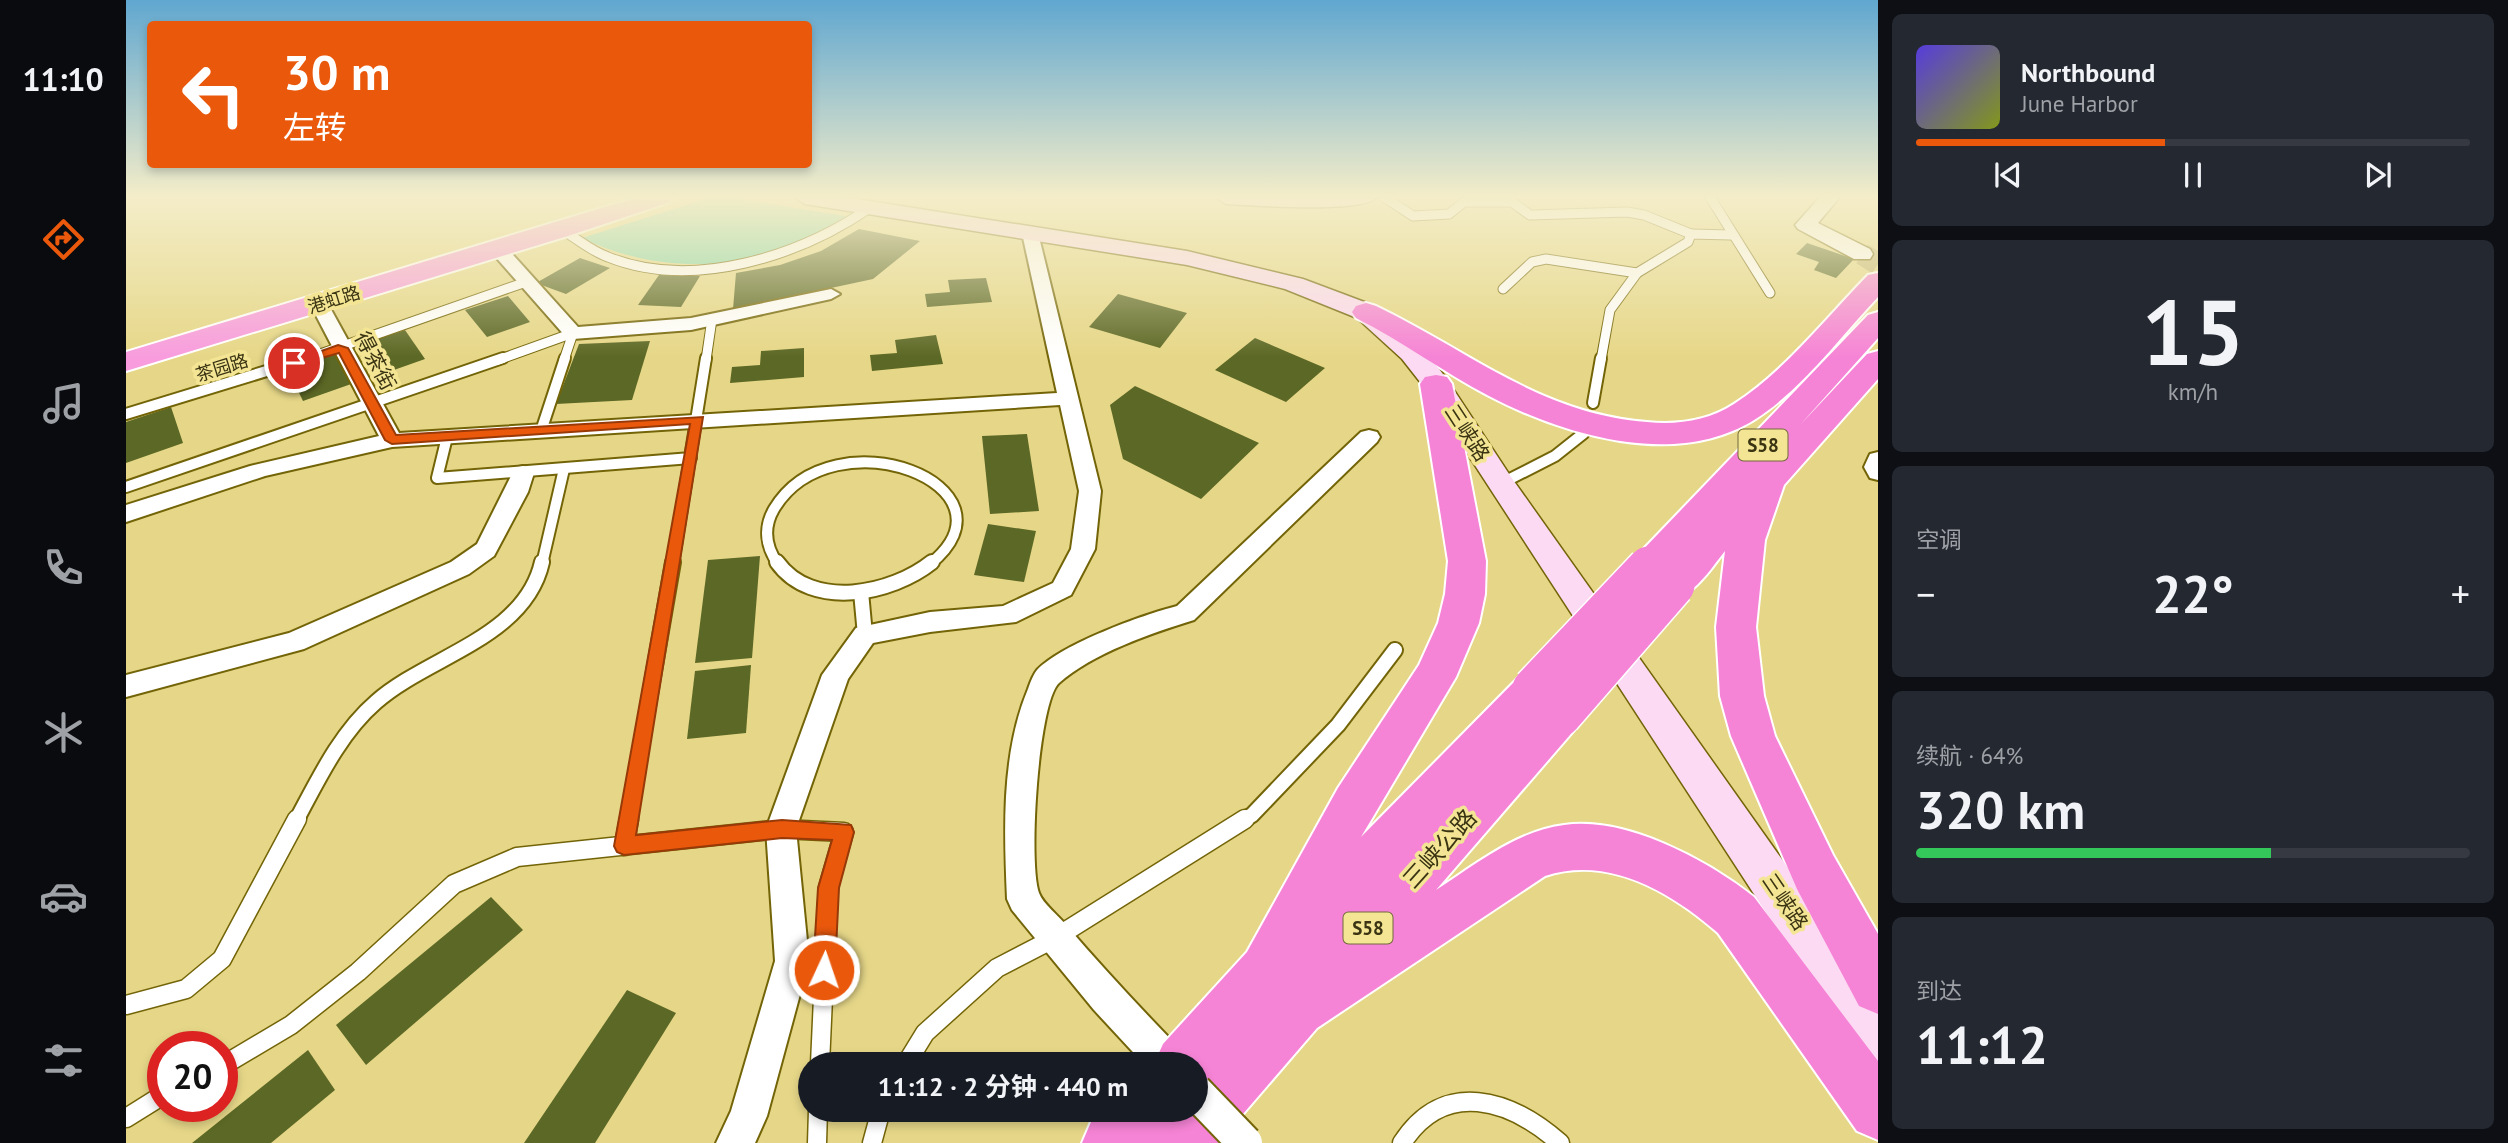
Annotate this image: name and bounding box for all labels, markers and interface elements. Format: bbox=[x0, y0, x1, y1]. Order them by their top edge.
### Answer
text: 30 m bbox=[283, 40, 390, 104]
icon: left bbox=[168, 49, 259, 140]
text: Northbound bbox=[2021, 56, 2155, 89]
text: 11:10 bbox=[22, 58, 104, 100]
text: June Harbor bbox=[2021, 89, 2138, 118]
text: 左转 bbox=[283, 106, 347, 148]
icon: previous bbox=[1989, 156, 2027, 194]
icon: pause bbox=[2174, 156, 2212, 194]
icon: next bbox=[2359, 156, 2397, 194]
icon: directions bbox=[39, 215, 88, 264]
text: 15 bbox=[2141, 272, 2245, 390]
street label: 港虹路 bbox=[305, 281, 363, 318]
street label: 得茶街 bbox=[349, 327, 402, 395]
pin bbox=[264, 333, 324, 393]
icon: arrive bbox=[275, 344, 313, 382]
street label: 茶园路 bbox=[193, 349, 251, 386]
text: km/h bbox=[2168, 377, 2218, 406]
icon: music bbox=[39, 379, 88, 428]
street label: 三峡路 bbox=[1439, 399, 1496, 466]
road number: S58 bbox=[1738, 430, 1788, 460]
text: 空调 bbox=[1916, 525, 1962, 554]
icon: phone bbox=[39, 543, 88, 592]
text: 22° bbox=[2152, 560, 2234, 627]
text: − bbox=[1916, 569, 1935, 618]
text: + bbox=[2451, 569, 2470, 618]
icon: climate bbox=[39, 708, 88, 757]
text: 续航 · 64% bbox=[1916, 741, 2023, 770]
text: 320 km bbox=[1916, 776, 2085, 843]
street label: 三峡公路 bbox=[1396, 803, 1483, 895]
street label: 三峡路 bbox=[1757, 868, 1814, 935]
icon: car bbox=[39, 872, 88, 921]
road number: S58 bbox=[1344, 912, 1392, 944]
position arrow bbox=[787, 933, 861, 1007]
text: 到达 bbox=[1916, 976, 1962, 1005]
text: 11:12 bbox=[1916, 1011, 2048, 1078]
speed limit sign: 20 bbox=[147, 1031, 238, 1122]
icon: filters bbox=[39, 1036, 88, 1085]
text: 11:12 · 2 分钟 · 440 m bbox=[878, 1070, 1128, 1103]

